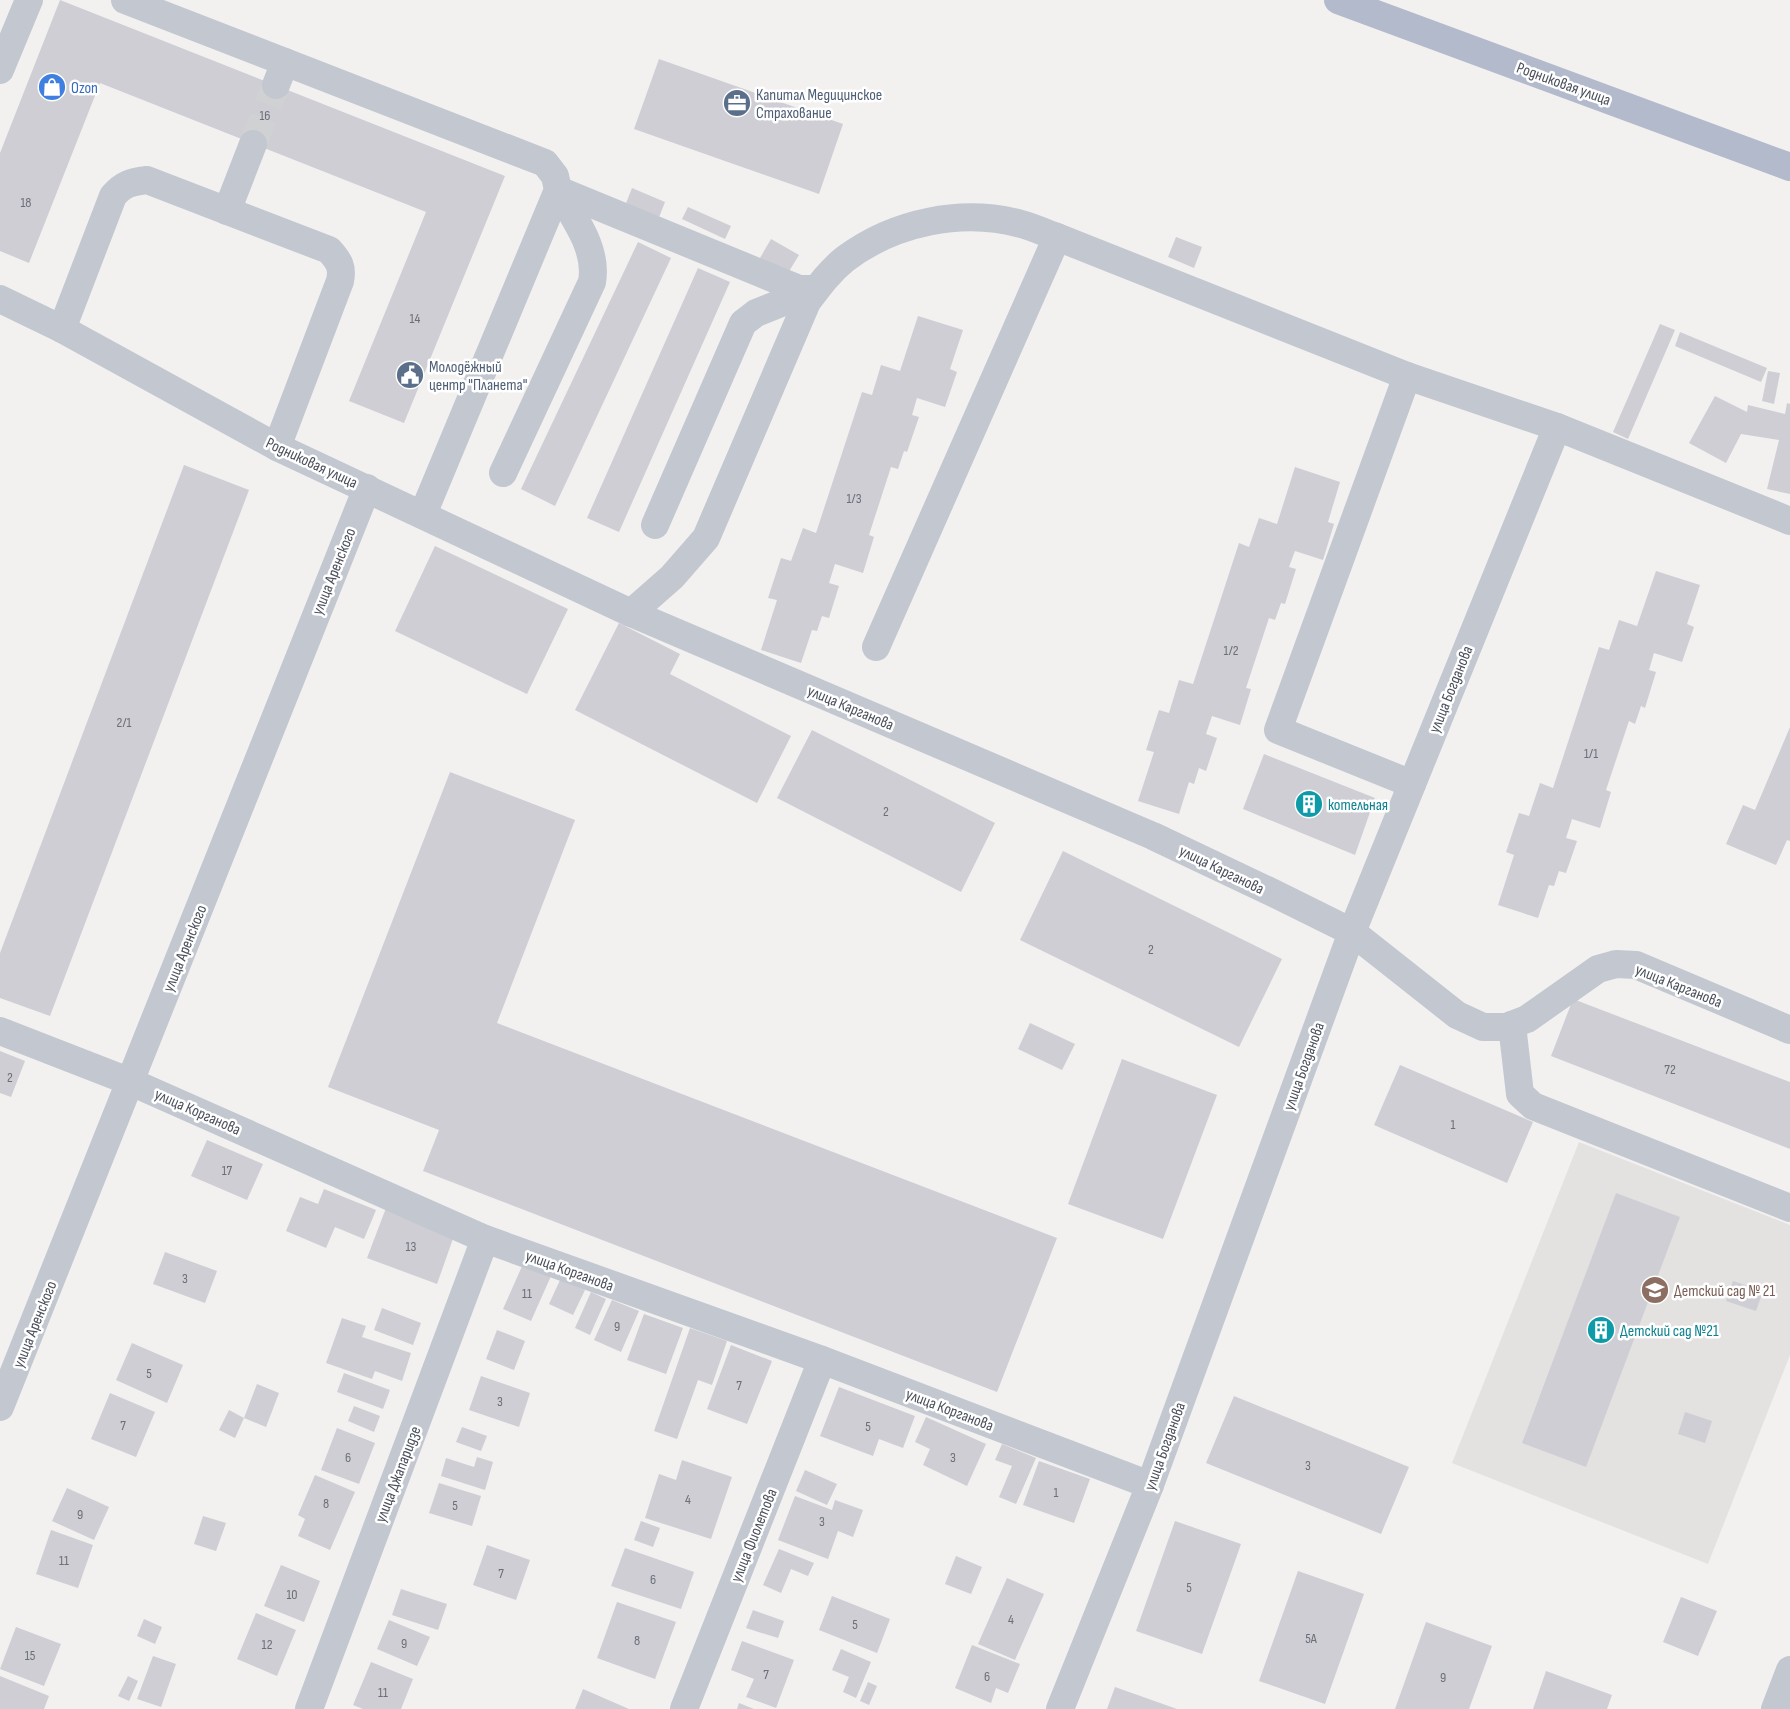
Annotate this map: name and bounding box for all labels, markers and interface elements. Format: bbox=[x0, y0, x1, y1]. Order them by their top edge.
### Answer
street label: Родниковая улица bbox=[1514, 59, 1613, 110]
shop icon: Ozon bbox=[37, 72, 67, 102]
place label: Ozon bbox=[71, 79, 98, 98]
place label: Капитал Медицинское Страхование bbox=[756, 86, 882, 123]
office icon: Капитал Медицинское Страхование bbox=[722, 88, 752, 118]
house number: 16 bbox=[259, 107, 271, 124]
house number: 18 bbox=[20, 194, 32, 211]
house number: 14 bbox=[410, 310, 421, 327]
place label: Молодёжный центр "Планета" bbox=[429, 358, 527, 395]
public building icon: Молодёжный центр "Планета" bbox=[395, 360, 425, 390]
street label: Родниковая улица bbox=[263, 434, 360, 493]
house number: 1/3 bbox=[846, 490, 862, 507]
street label: улица Аренского bbox=[308, 525, 360, 618]
house number: 1/2 bbox=[1224, 642, 1239, 659]
street label: улица Богданова bbox=[1425, 643, 1477, 736]
street label: улица Карганова bbox=[804, 682, 896, 735]
house number: 2/1 bbox=[116, 714, 132, 731]
house number: 1/1 bbox=[1584, 745, 1598, 762]
building icon: котельная bbox=[1294, 789, 1324, 819]
place label: котельная bbox=[1328, 796, 1388, 815]
house number: 2 bbox=[883, 803, 889, 820]
street label: улица Карганова bbox=[1176, 842, 1267, 899]
street label: улица Аренского bbox=[159, 902, 211, 995]
house number: 2 bbox=[1148, 941, 1154, 958]
street label: улица Карганова bbox=[1632, 960, 1725, 1012]
street label: улица Богданова bbox=[1280, 1020, 1329, 1113]
house number: 72 bbox=[1664, 1061, 1676, 1078]
house number: 2 bbox=[7, 1069, 13, 1086]
street label: улица Корганова bbox=[151, 1085, 243, 1140]
house number: 1 bbox=[1451, 1116, 1456, 1133]
house number: 17 bbox=[222, 1162, 233, 1179]
house number: 13 bbox=[406, 1238, 417, 1255]
street label: улица Корганова bbox=[523, 1247, 616, 1296]
house number: 3 bbox=[182, 1270, 188, 1287]
school or university icon: Детский сад № 21 bbox=[1640, 1275, 1670, 1305]
street label: улица Аренского bbox=[9, 1278, 61, 1371]
place label: Детский сад № 21 bbox=[1674, 1282, 1775, 1301]
house number: 11 bbox=[522, 1285, 532, 1302]
building icon: Детский сад №21 bbox=[1586, 1315, 1616, 1345]
house number: 9 bbox=[614, 1318, 620, 1335]
place label: Детский сад №21 bbox=[1620, 1322, 1719, 1341]
house number: 5 bbox=[146, 1365, 152, 1382]
house number: 7 bbox=[736, 1377, 742, 1394]
street label: улица Корганова bbox=[903, 1385, 996, 1436]
house number: 3 bbox=[497, 1393, 503, 1410]
street label: улица Богданова bbox=[1141, 1400, 1190, 1493]
house number: 7 bbox=[120, 1417, 126, 1434]
house number: 5 bbox=[865, 1418, 871, 1435]
street label: улица Джапаридзе bbox=[371, 1424, 425, 1525]
house number: 6 bbox=[345, 1449, 351, 1466]
house number: 3 bbox=[950, 1449, 956, 1466]
house number: 3 bbox=[1305, 1457, 1311, 1474]
house number: 1 bbox=[1054, 1484, 1059, 1501]
street label: улица Фиолетова bbox=[727, 1486, 782, 1585]
house number: 4 bbox=[685, 1491, 691, 1508]
house number: 8 bbox=[323, 1495, 329, 1512]
house number: 5 bbox=[452, 1497, 458, 1514]
house number: 9 bbox=[77, 1506, 83, 1523]
house number: 3 bbox=[819, 1513, 825, 1530]
house number: 11 bbox=[59, 1552, 69, 1569]
house number: 7 bbox=[498, 1565, 504, 1582]
house number: 6 bbox=[650, 1571, 656, 1588]
house number: 5 bbox=[1186, 1579, 1192, 1596]
house number: 10 bbox=[286, 1586, 298, 1603]
house number: 4 bbox=[1008, 1611, 1014, 1628]
house number: 5 bbox=[852, 1616, 858, 1633]
house number: 5А bbox=[1305, 1630, 1318, 1647]
house number: 8 bbox=[634, 1632, 640, 1649]
house number: 9 bbox=[401, 1635, 407, 1652]
house number: 12 bbox=[262, 1636, 273, 1653]
house number: 15 bbox=[25, 1647, 36, 1664]
house number: 7 bbox=[763, 1666, 769, 1683]
house number: 6 bbox=[984, 1668, 990, 1685]
house number: 9 bbox=[1440, 1669, 1446, 1686]
house number: 11 bbox=[378, 1684, 388, 1701]

